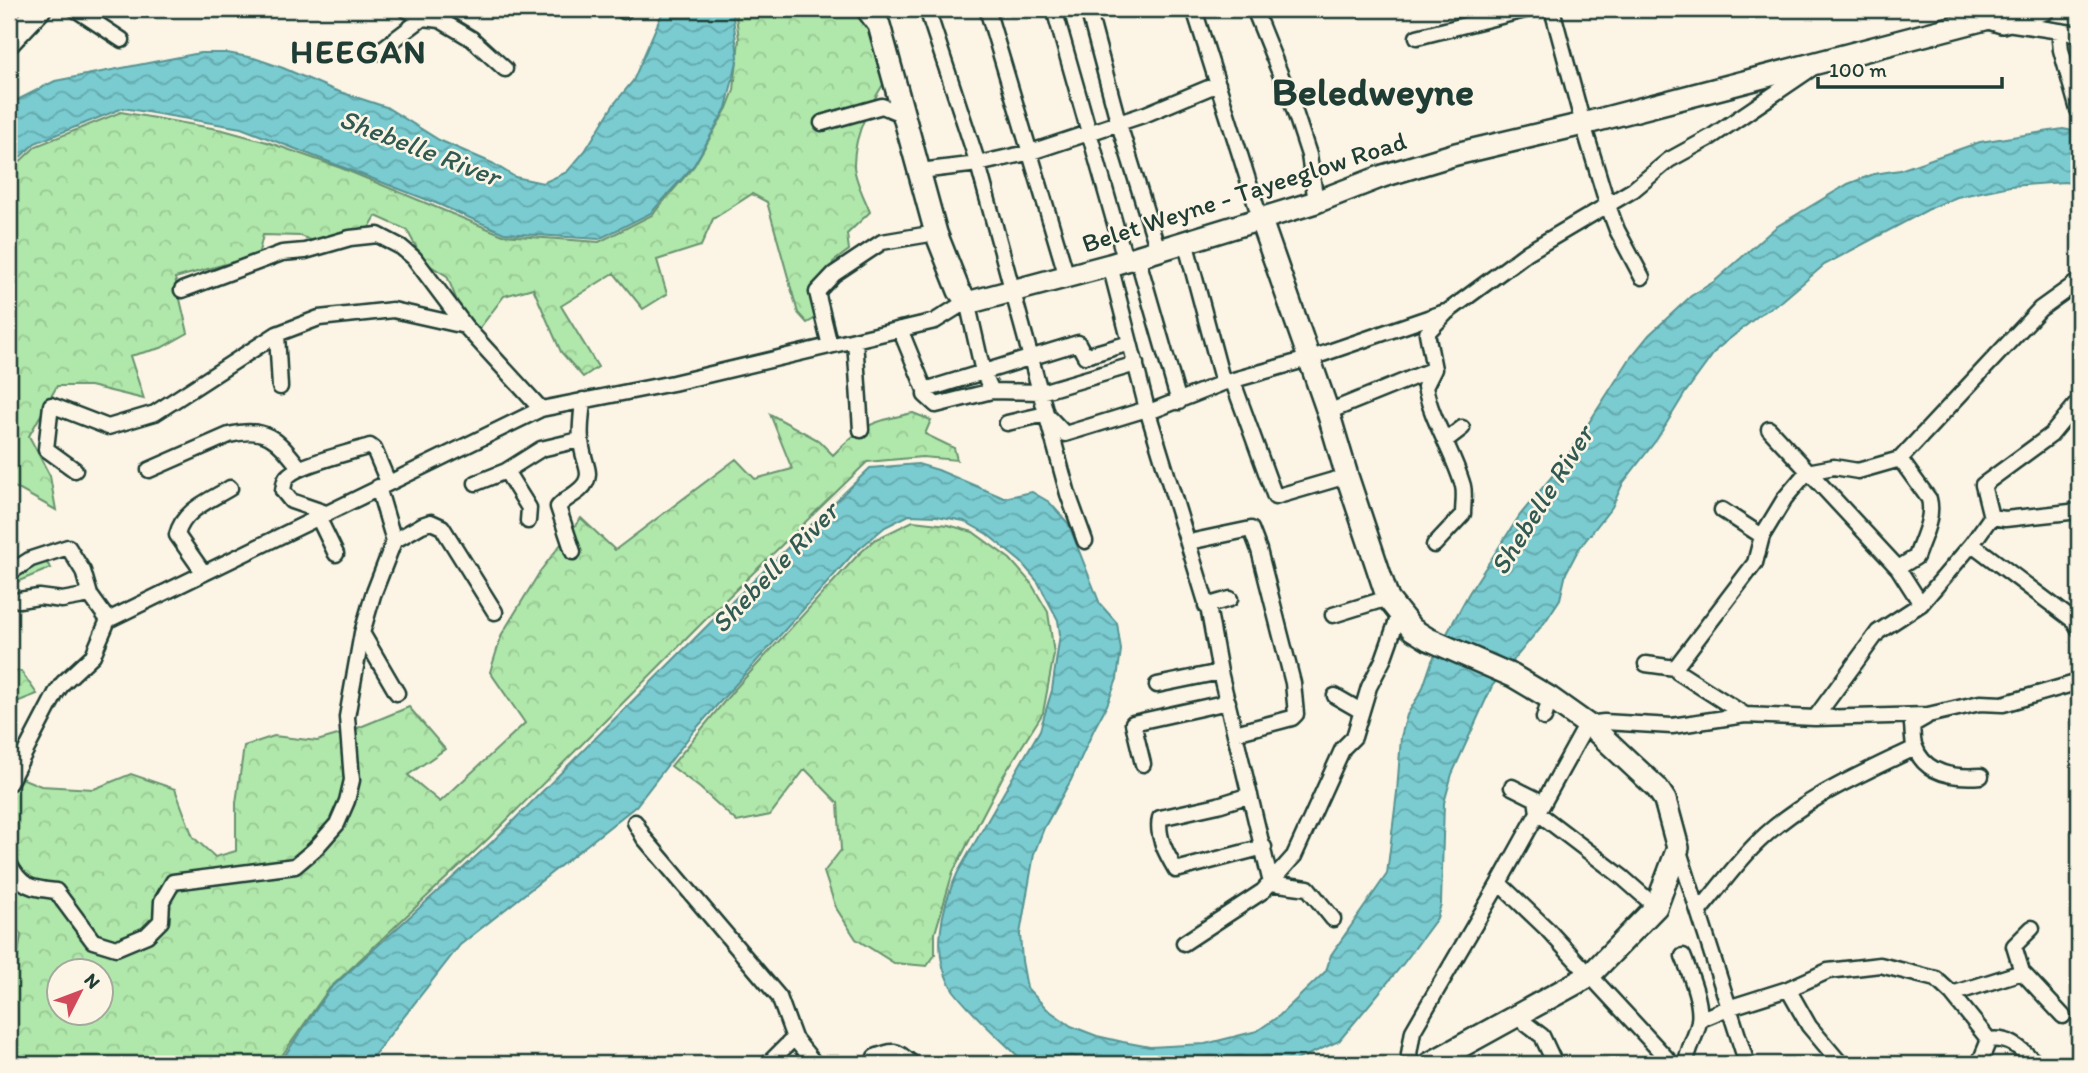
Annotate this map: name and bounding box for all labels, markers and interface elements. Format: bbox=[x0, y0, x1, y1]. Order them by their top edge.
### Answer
district label: HEEGAN bbox=[290, 32, 428, 71]
scale bar bbox=[1818, 46, 2002, 90]
text: 100 m bbox=[1829, 57, 1887, 82]
district label: Beledweyne bbox=[1272, 67, 1474, 115]
water label: Shebelle River bbox=[335, 101, 508, 194]
street label: Belet Weyne - Tayeeglow Road bbox=[1078, 124, 1410, 260]
water label: Shebelle River bbox=[1482, 417, 1602, 581]
water label: Shebelle River bbox=[703, 492, 847, 640]
north arrow bbox=[46, 958, 116, 1028]
text: N bbox=[79, 968, 105, 993]

